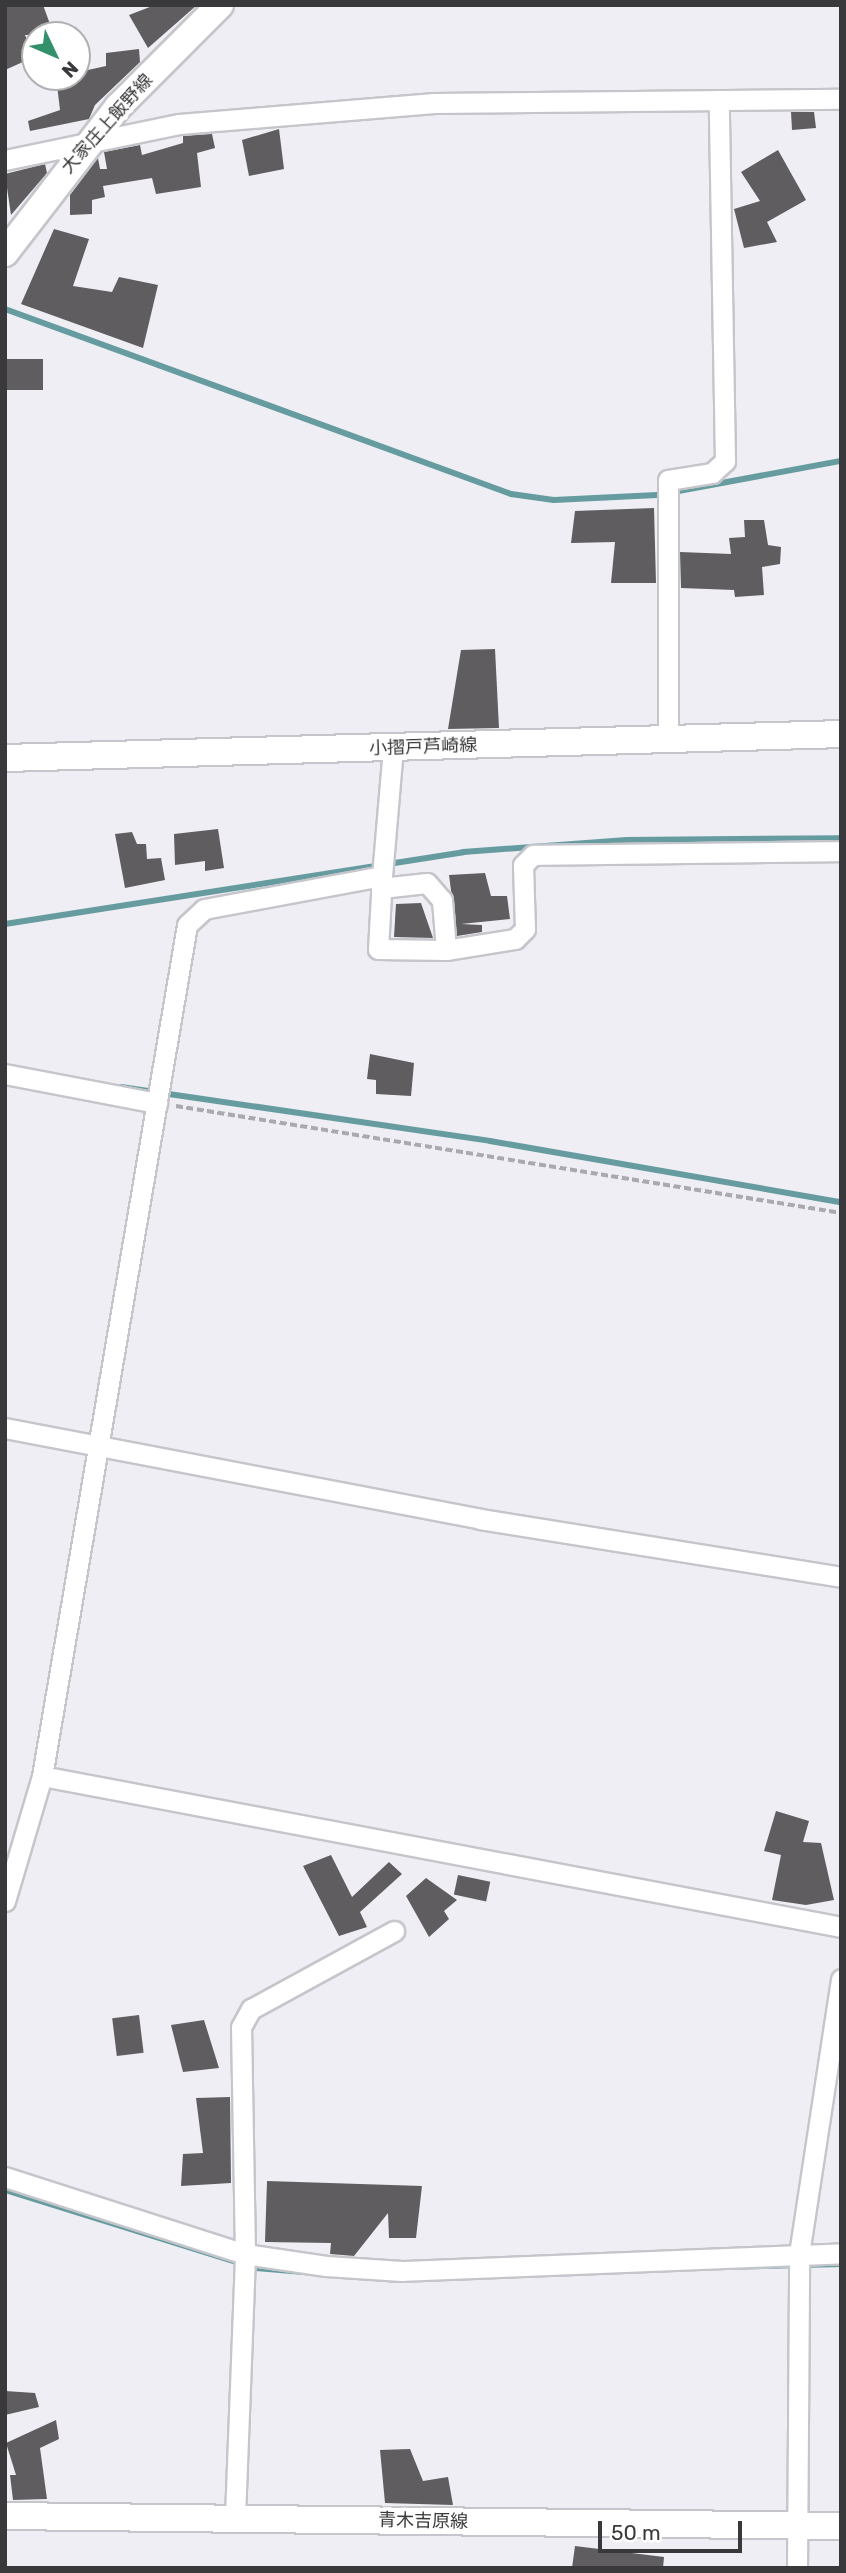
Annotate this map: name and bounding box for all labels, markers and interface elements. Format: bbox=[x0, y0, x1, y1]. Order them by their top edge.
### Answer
north arrow bbox=[21, 21, 91, 91]
text: N bbox=[57, 57, 83, 82]
street label: 大家庄上飯野線 bbox=[57, 70, 157, 178]
street label: 小摺戸芦崎線 bbox=[369, 734, 477, 760]
scale bar bbox=[601, 2506, 744, 2550]
street label: 青木吉原線 bbox=[378, 2509, 468, 2533]
text: 50 m bbox=[611, 2520, 661, 2545]

